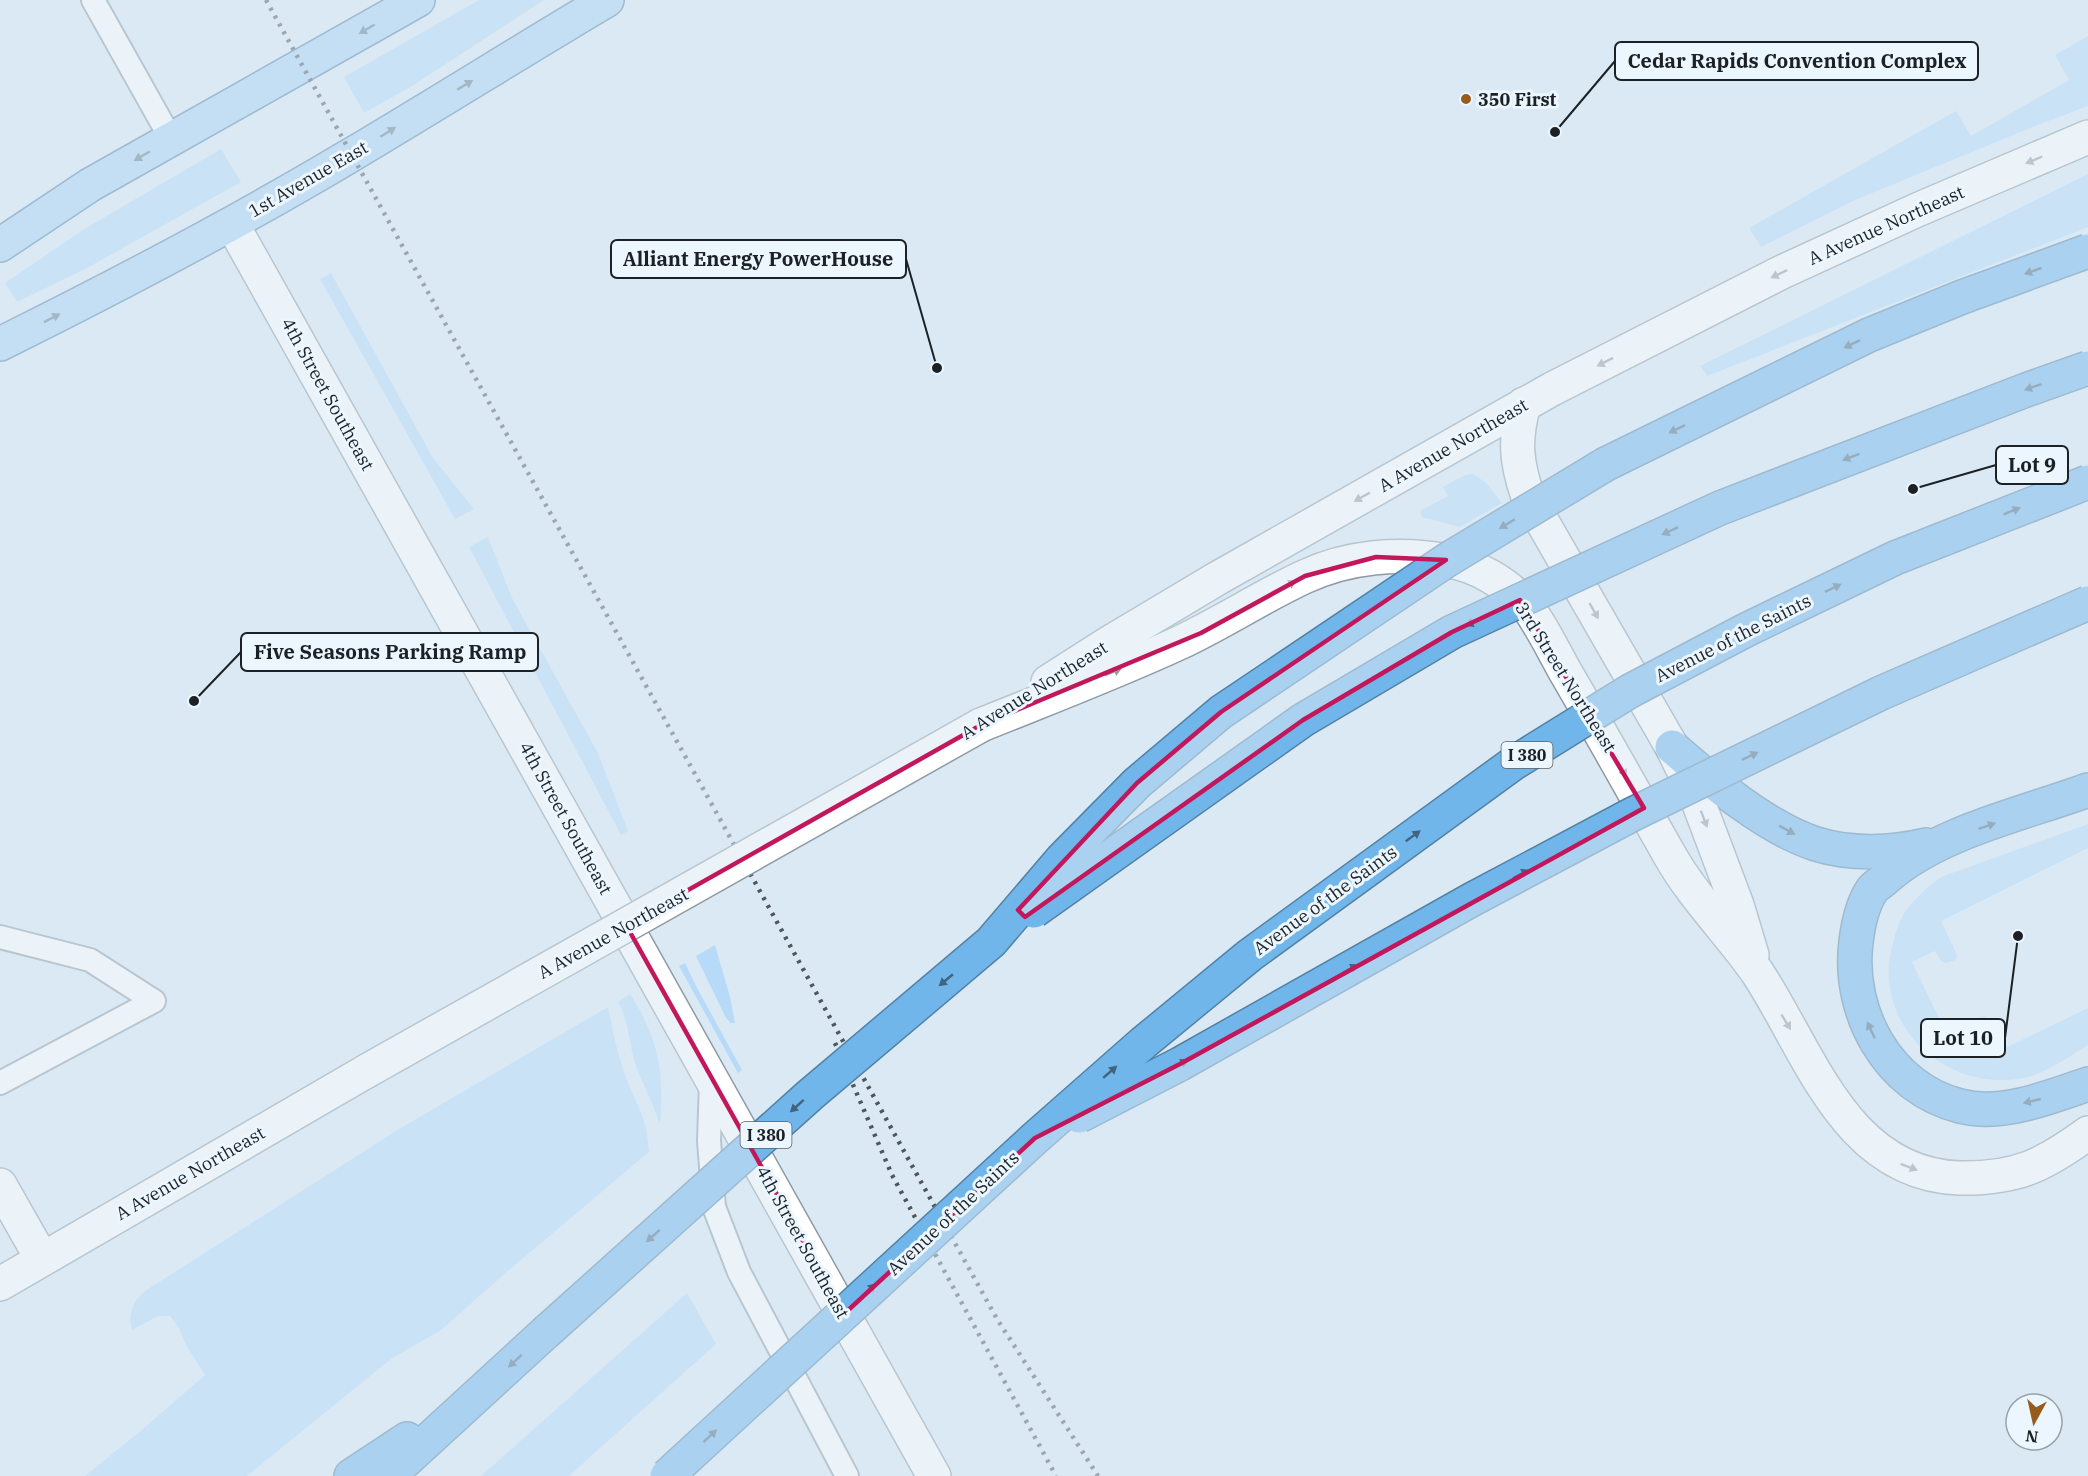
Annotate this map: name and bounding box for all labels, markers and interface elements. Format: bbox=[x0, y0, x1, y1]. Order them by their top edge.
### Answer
one-way arrow bbox=[358, 24, 375, 34]
callout: Cedar Rapids Convention Complex bbox=[1615, 42, 1978, 80]
text: Cedar Rapids Convention Complex bbox=[1627, 47, 1967, 74]
one-way arrow bbox=[457, 80, 473, 91]
place label: 350 First bbox=[1478, 88, 1557, 111]
marker: 350 First bbox=[1459, 92, 1473, 106]
one-way arrow bbox=[380, 127, 396, 138]
street label: 1st Avenue East bbox=[244, 136, 372, 222]
one-way arrow bbox=[134, 151, 151, 161]
one-way arrow bbox=[2025, 156, 2043, 165]
street label: A Avenue Northeast bbox=[1804, 180, 1968, 270]
callout: Alliant Energy PowerHouse bbox=[611, 240, 906, 278]
text: Alliant Energy PowerHouse bbox=[623, 245, 893, 272]
one-way arrow bbox=[2024, 267, 2042, 276]
one-way arrow bbox=[1771, 269, 1788, 278]
street label: 4th Street Southeast bbox=[276, 313, 380, 475]
one-way arrow bbox=[44, 314, 61, 323]
one-way arrow bbox=[1843, 338, 1861, 348]
one-way arrow bbox=[1597, 357, 1614, 366]
one-way arrow bbox=[2024, 383, 2042, 393]
street label: A Avenue Northeast bbox=[1374, 393, 1532, 497]
one-way arrow bbox=[1668, 425, 1685, 434]
callout: Lot 9 bbox=[1996, 446, 2068, 484]
text: Lot 9 bbox=[2008, 451, 2056, 478]
one-way arrow bbox=[1842, 453, 1860, 463]
one-way arrow bbox=[1354, 492, 1370, 503]
one-way arrow bbox=[2003, 506, 2021, 515]
one-way arrow bbox=[1498, 519, 1515, 529]
one-way arrow bbox=[1662, 526, 1679, 535]
one-way arrow bbox=[1280, 580, 1297, 590]
one-way arrow bbox=[1824, 583, 1842, 593]
street label: Avenue of the Saints bbox=[1651, 589, 1815, 687]
street label: 3rd Street Northeast bbox=[1510, 598, 1622, 756]
one-way arrow bbox=[1588, 603, 1599, 619]
one-way arrow bbox=[1466, 617, 1483, 626]
callout: Five Seasons Parking Ramp bbox=[241, 633, 538, 671]
street label: A Avenue Northeast bbox=[956, 636, 1112, 744]
text: Five Seasons Parking Ramp bbox=[254, 638, 526, 665]
one-way arrow bbox=[1105, 667, 1123, 677]
street label: 4th Street Southeast bbox=[514, 737, 618, 899]
road number: I 380 bbox=[1502, 742, 1552, 768]
one-way arrow bbox=[1742, 752, 1759, 761]
one-way arrow bbox=[1617, 761, 1627, 778]
one-way arrow bbox=[1700, 810, 1710, 828]
one-way arrow bbox=[1978, 820, 1996, 830]
one-way arrow bbox=[1779, 825, 1796, 835]
one-way arrow bbox=[1404, 830, 1420, 842]
street label: Avenue of the Saints bbox=[1249, 840, 1401, 960]
one-way arrow bbox=[1512, 869, 1529, 878]
street label: A Avenue Northeast bbox=[534, 882, 692, 984]
one-way arrow bbox=[1342, 964, 1359, 974]
one-way arrow bbox=[938, 973, 954, 986]
one-way arrow bbox=[1781, 1014, 1791, 1031]
callout: Lot 10 bbox=[1921, 1019, 2005, 1057]
one-way arrow bbox=[1866, 1021, 1875, 1038]
text: Lot 10 bbox=[1933, 1024, 1993, 1051]
one-way arrow bbox=[1172, 1059, 1189, 1069]
one-way arrow bbox=[1102, 1066, 1117, 1079]
one-way arrow bbox=[2023, 1096, 2041, 1106]
one-way arrow bbox=[790, 1099, 805, 1113]
street label: A Avenue Northeast bbox=[111, 1121, 269, 1225]
road number: I 380 bbox=[740, 1122, 792, 1148]
street label: Avenue of the Saints bbox=[882, 1146, 1024, 1280]
street label: 4th Street Southeast bbox=[751, 1161, 855, 1323]
one-way arrow bbox=[1901, 1162, 1919, 1172]
one-way arrow bbox=[646, 1229, 660, 1243]
one-way arrow bbox=[861, 1284, 876, 1297]
one-way arrow bbox=[508, 1354, 522, 1368]
north arrow bbox=[2004, 1392, 2064, 1452]
text: N bbox=[2024, 1426, 2040, 1448]
one-way arrow bbox=[703, 1430, 717, 1444]

